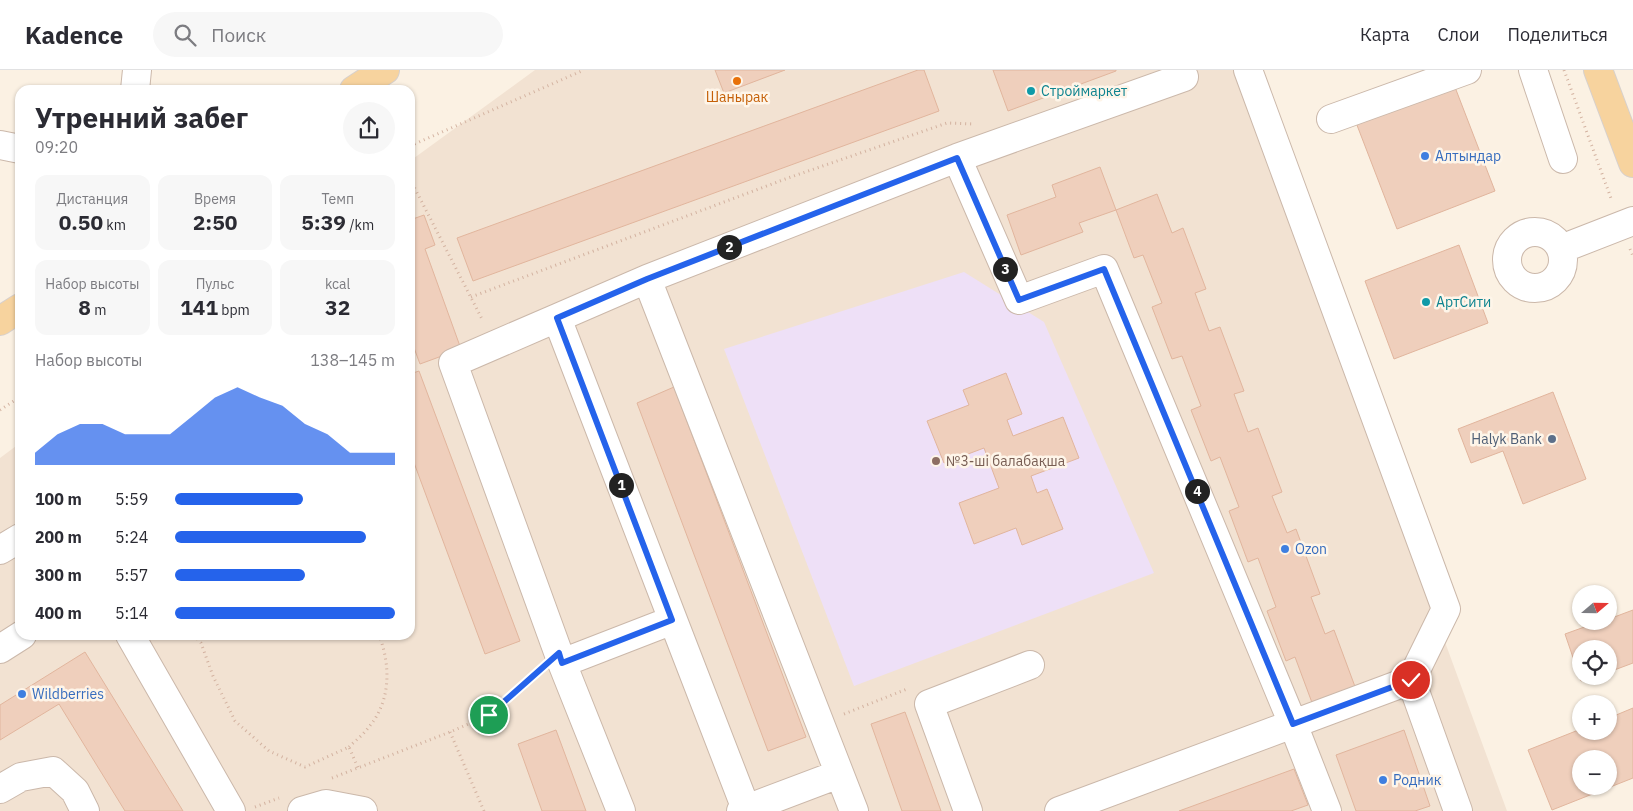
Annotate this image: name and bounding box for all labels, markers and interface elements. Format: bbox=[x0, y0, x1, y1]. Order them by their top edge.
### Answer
search box bbox=[153, 12, 503, 57]
text: Kadence bbox=[25, 19, 123, 51]
icon: search bbox=[171, 21, 199, 49]
text: Поиск bbox=[211, 23, 266, 47]
text: Карта bbox=[1360, 23, 1410, 46]
text: Слои bbox=[1438, 23, 1480, 46]
text: Поделиться bbox=[1508, 23, 1608, 46]
marker: Шанырак bbox=[731, 75, 743, 87]
place label: Строймаркет bbox=[1041, 82, 1128, 100]
marker: Строймаркет bbox=[1025, 85, 1037, 97]
place label: Шанырак bbox=[706, 88, 769, 106]
text: Утренний забег bbox=[35, 99, 248, 136]
button: share bbox=[343, 102, 395, 154]
text: 09:20 bbox=[35, 137, 78, 157]
place label: Алтындар bbox=[1435, 147, 1501, 165]
marker: Алтындар bbox=[1419, 150, 1431, 162]
text: Дистанция bbox=[56, 190, 128, 208]
text: Время bbox=[194, 190, 236, 208]
text: Темп bbox=[321, 190, 354, 208]
text: 0.50 bbox=[59, 208, 103, 236]
text: 2:50 bbox=[193, 208, 237, 236]
text: 5:39 bbox=[301, 208, 346, 236]
text: km bbox=[103, 216, 126, 234]
text: /km bbox=[346, 216, 374, 234]
pin: 2 bbox=[716, 234, 742, 260]
text: 2 bbox=[725, 238, 734, 256]
pin: 3 bbox=[992, 256, 1018, 282]
text: 3 bbox=[1001, 260, 1010, 278]
text: Набор высоты bbox=[45, 275, 139, 293]
text: Пульс bbox=[196, 275, 234, 293]
text: kcal bbox=[325, 275, 350, 293]
text: 8 bbox=[78, 293, 91, 321]
text: 141 bbox=[180, 293, 218, 321]
text: 32 bbox=[325, 293, 350, 321]
place label: АртСити bbox=[1436, 293, 1491, 311]
marker: АртСити bbox=[1420, 296, 1432, 308]
text: m bbox=[91, 301, 106, 319]
text: bpm bbox=[218, 301, 250, 319]
text: Набор высоты bbox=[35, 350, 142, 370]
text: 138–145 m bbox=[310, 350, 395, 370]
place label: Halyk Bank bbox=[1471, 430, 1543, 448]
marker: Halyk Bank bbox=[1546, 433, 1558, 445]
place label: №3-ші балабақша bbox=[946, 452, 1066, 470]
marker: №3-ші балабақша bbox=[930, 455, 942, 467]
pin: 1 bbox=[608, 472, 634, 498]
text: 1 bbox=[617, 476, 626, 494]
pin: 4 bbox=[1184, 478, 1210, 504]
text: 4 bbox=[1193, 482, 1202, 500]
text: 100 m bbox=[35, 489, 82, 509]
text: 5:59 bbox=[115, 489, 148, 509]
text: 200 m bbox=[35, 527, 82, 547]
text: 5:24 bbox=[115, 527, 148, 547]
place label: Ozon bbox=[1295, 540, 1327, 558]
marker: Ozon bbox=[1279, 543, 1291, 555]
text: 300 m bbox=[35, 565, 82, 585]
text: 5:57 bbox=[115, 565, 148, 585]
north arrow bbox=[1572, 585, 1618, 630]
map controls bbox=[1572, 585, 1617, 795]
text: 400 m bbox=[35, 603, 82, 623]
text: 5:14 bbox=[115, 603, 148, 623]
button: locate bbox=[1572, 640, 1617, 685]
pin bbox=[1390, 659, 1432, 701]
icon: check bbox=[1397, 666, 1425, 694]
place label: Wildberries bbox=[32, 685, 104, 703]
marker: Wildberries bbox=[16, 688, 28, 700]
pin bbox=[468, 694, 510, 736]
button: + bbox=[1572, 695, 1617, 740]
icon: arrive bbox=[475, 701, 503, 729]
button: − bbox=[1572, 750, 1617, 795]
place label: Родник bbox=[1393, 771, 1442, 789]
marker: Родник bbox=[1377, 774, 1389, 786]

